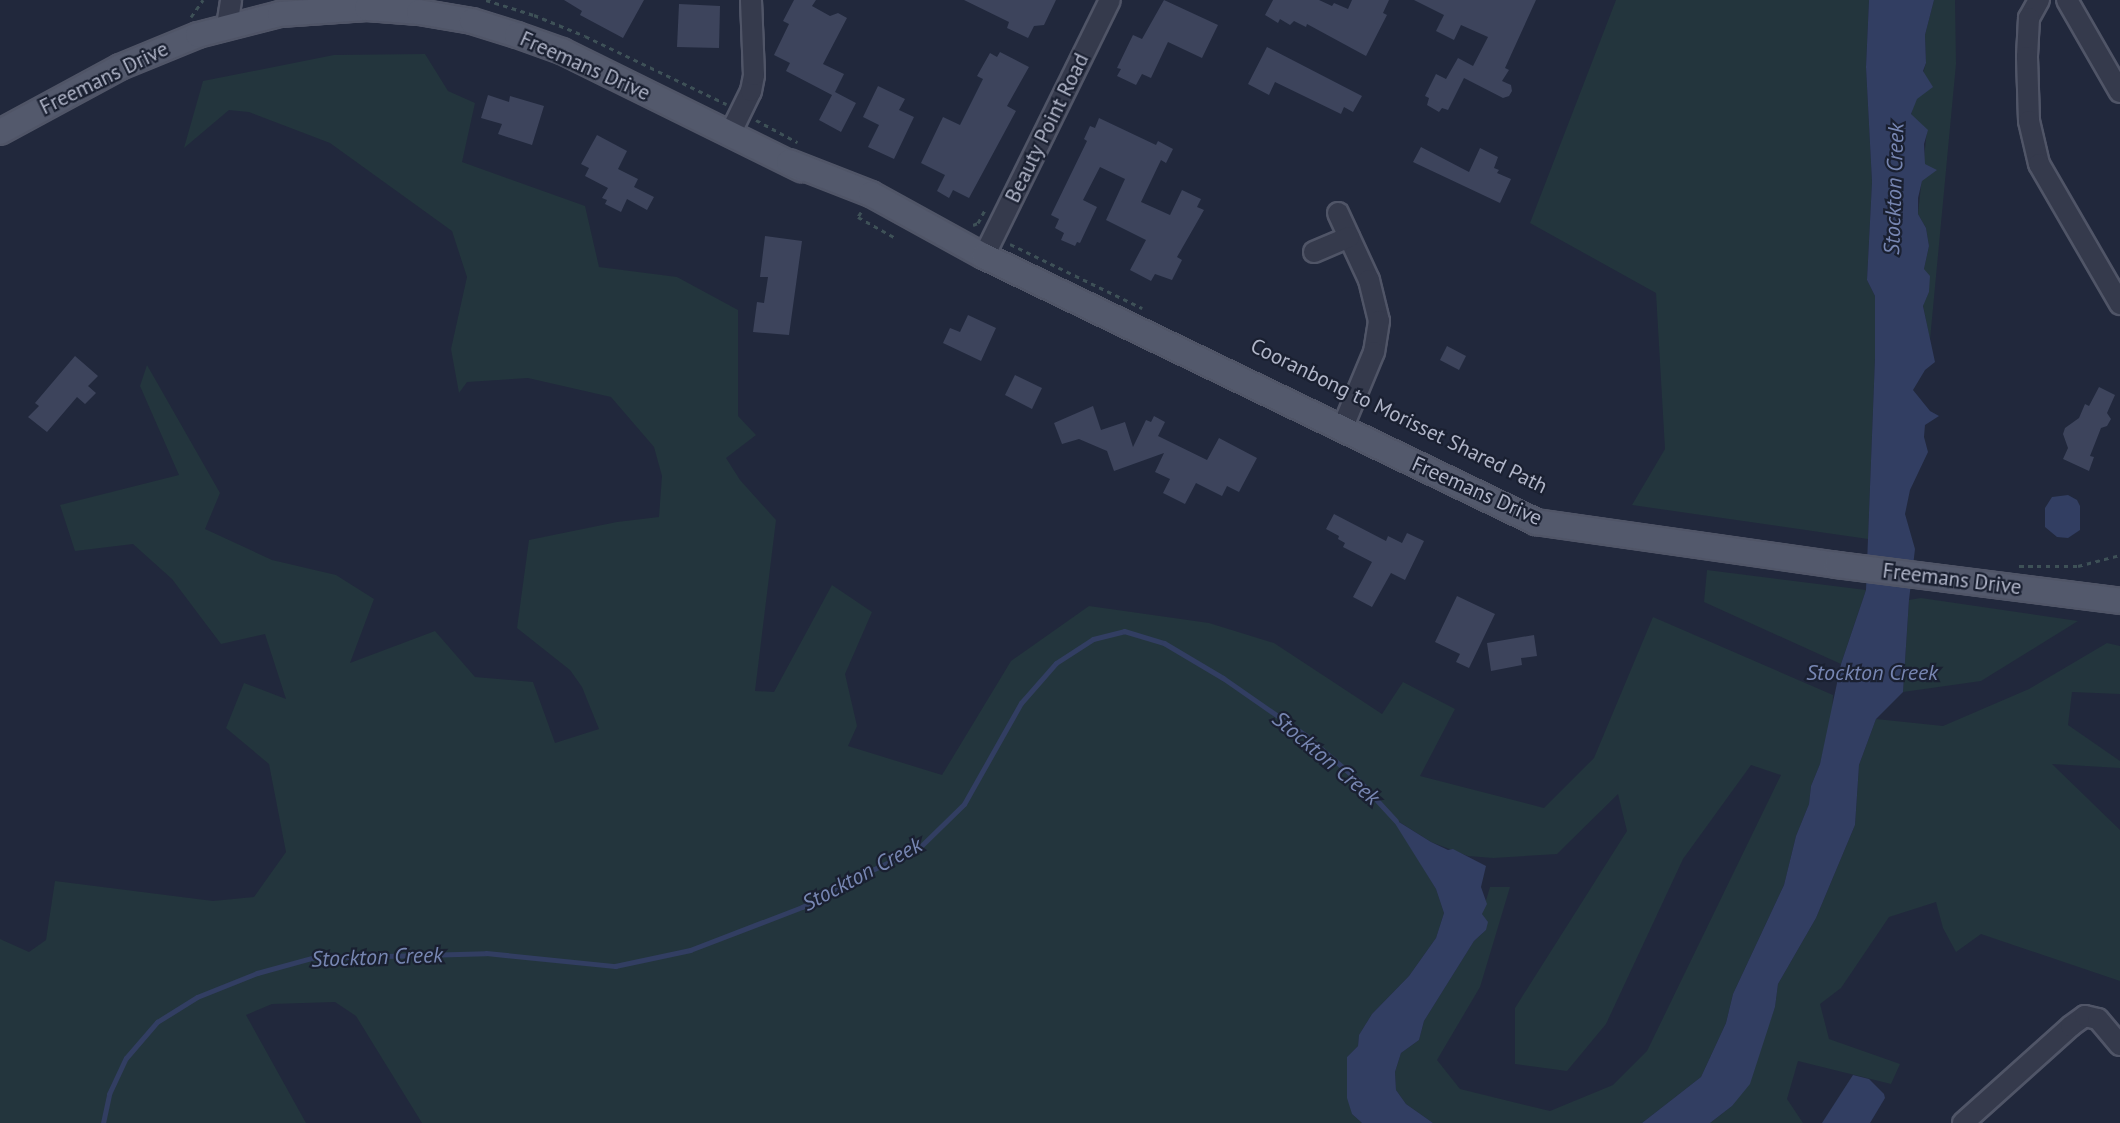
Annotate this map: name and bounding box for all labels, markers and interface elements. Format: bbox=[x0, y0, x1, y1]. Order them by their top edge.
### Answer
street label: Freemans Drive bbox=[516, 26, 654, 106]
street label: Freemans Drive bbox=[36, 36, 172, 120]
street label: Beauty Point Road bbox=[1000, 49, 1094, 207]
water label: Stockton Creek bbox=[1879, 123, 1909, 255]
street label: Cooranbong to Morisset Shared Path bbox=[1247, 333, 1551, 499]
street label: Freemans Drive bbox=[1408, 451, 1546, 531]
street label: Freemans Drive bbox=[1881, 558, 2023, 600]
water label: Stockton Creek bbox=[1806, 660, 1938, 686]
water label: Stockton Creek bbox=[1267, 705, 1385, 811]
water label: Stockton Creek bbox=[798, 831, 926, 917]
water label: Stockton Creek bbox=[311, 942, 443, 972]

